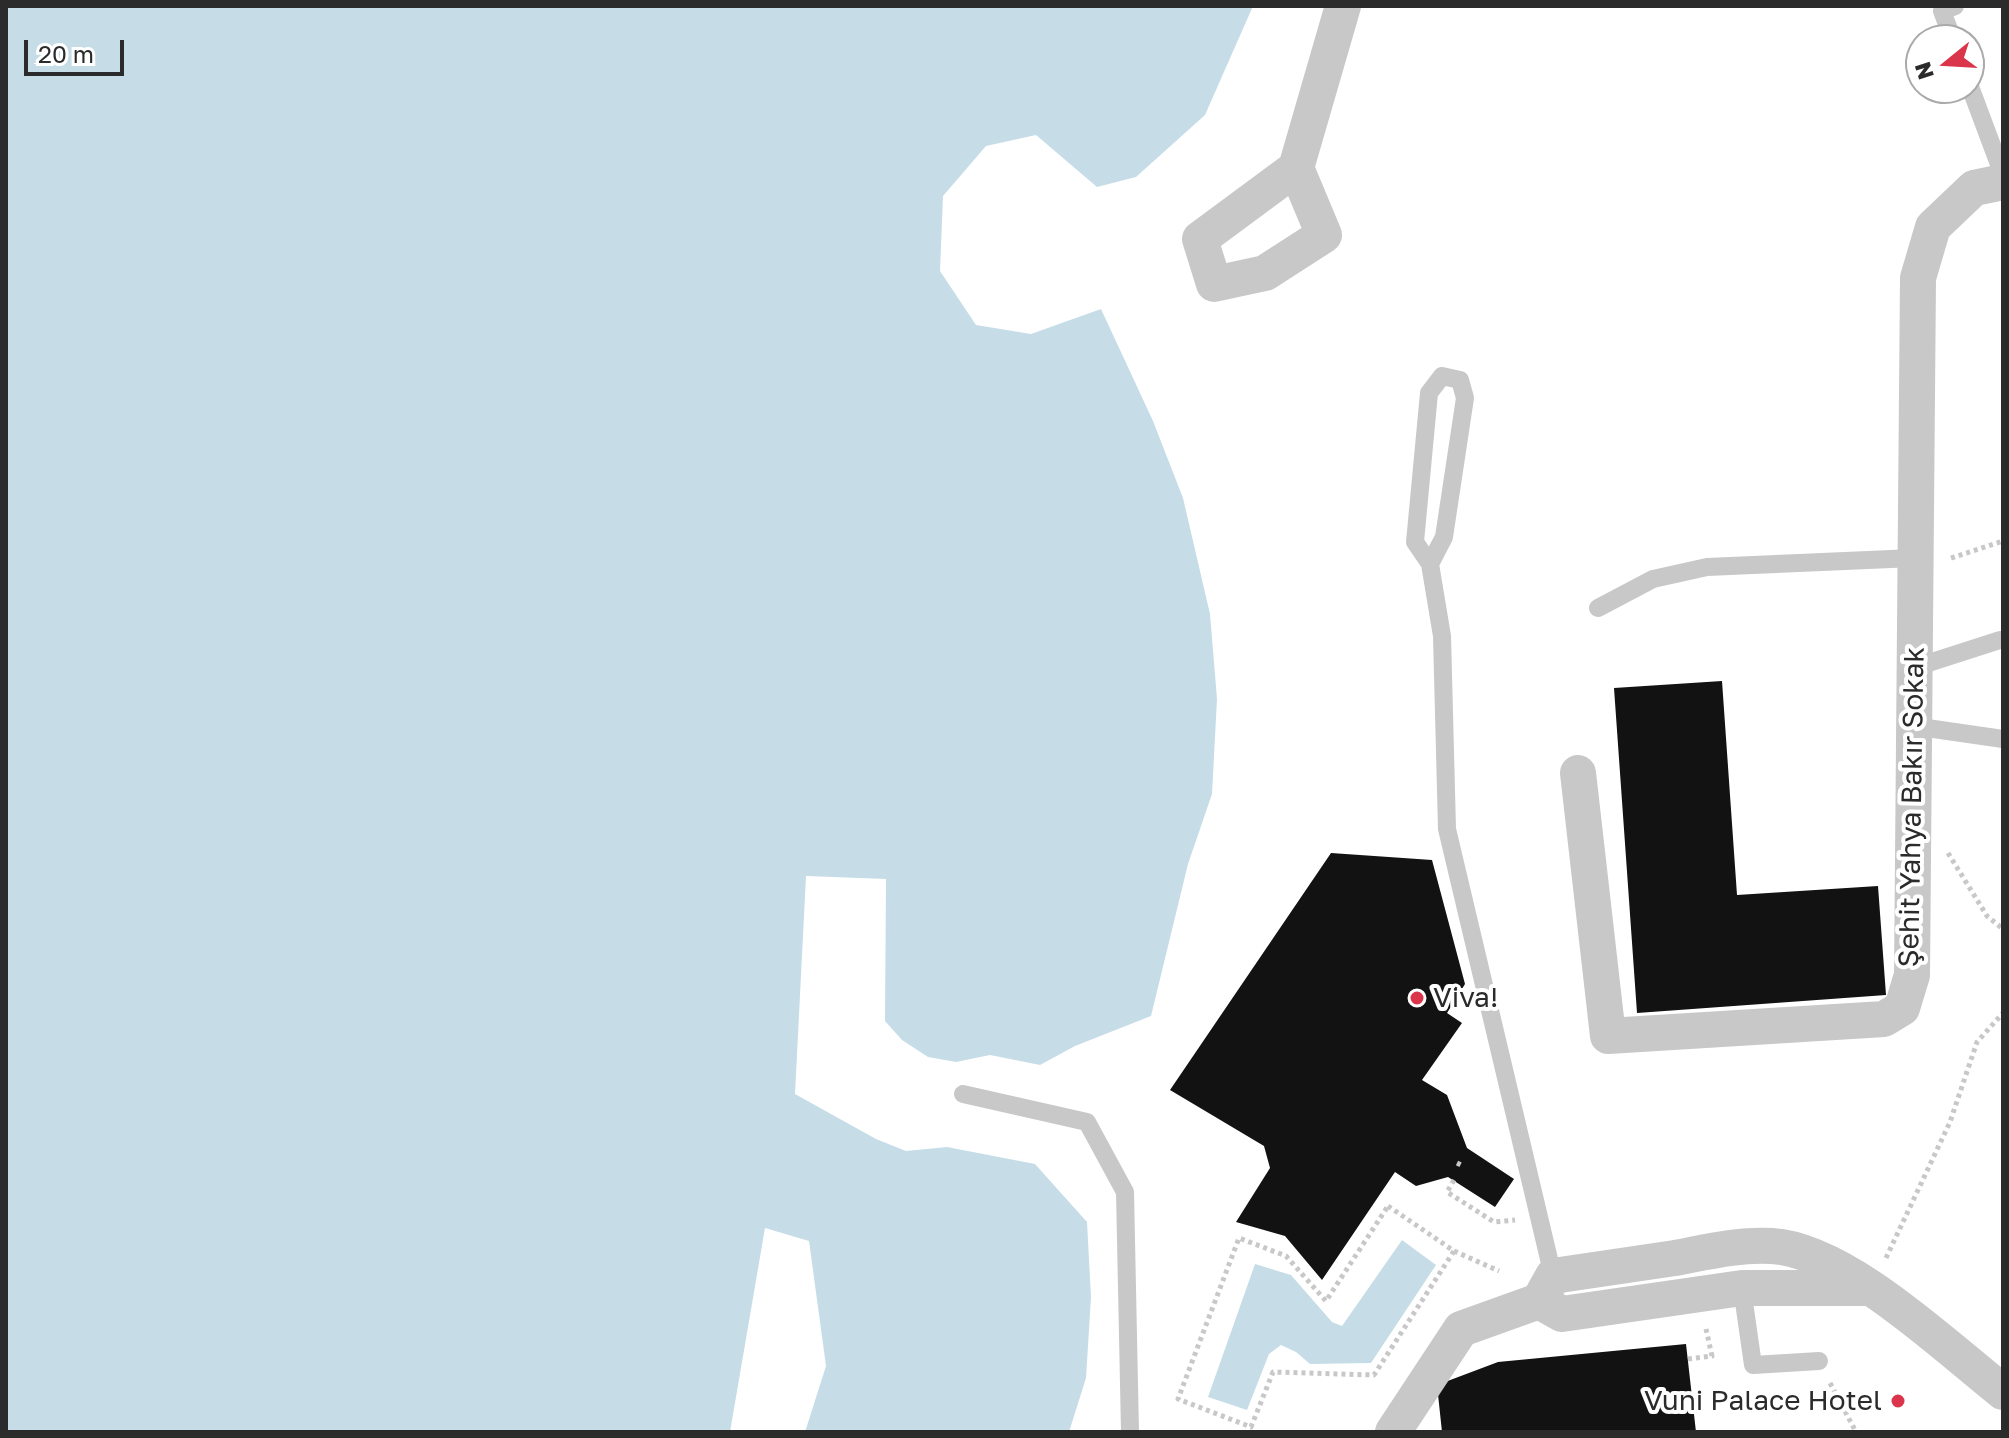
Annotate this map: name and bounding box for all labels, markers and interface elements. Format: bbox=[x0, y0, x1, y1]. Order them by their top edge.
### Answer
scale bar bbox=[28, 24, 128, 74]
north arrow bbox=[1905, 24, 1985, 104]
text: 20 m bbox=[38, 39, 94, 68]
text: N bbox=[1908, 59, 1939, 83]
street label: Şehit Yahya Bakır Sokak bbox=[1892, 646, 1932, 968]
place label: Viva! bbox=[1433, 981, 1498, 1015]
marker: Viva! bbox=[1408, 989, 1426, 1007]
place label: Vuni Palace Hotel bbox=[1644, 1384, 1882, 1418]
marker: Vuni Palace Hotel bbox=[1889, 1392, 1907, 1410]

